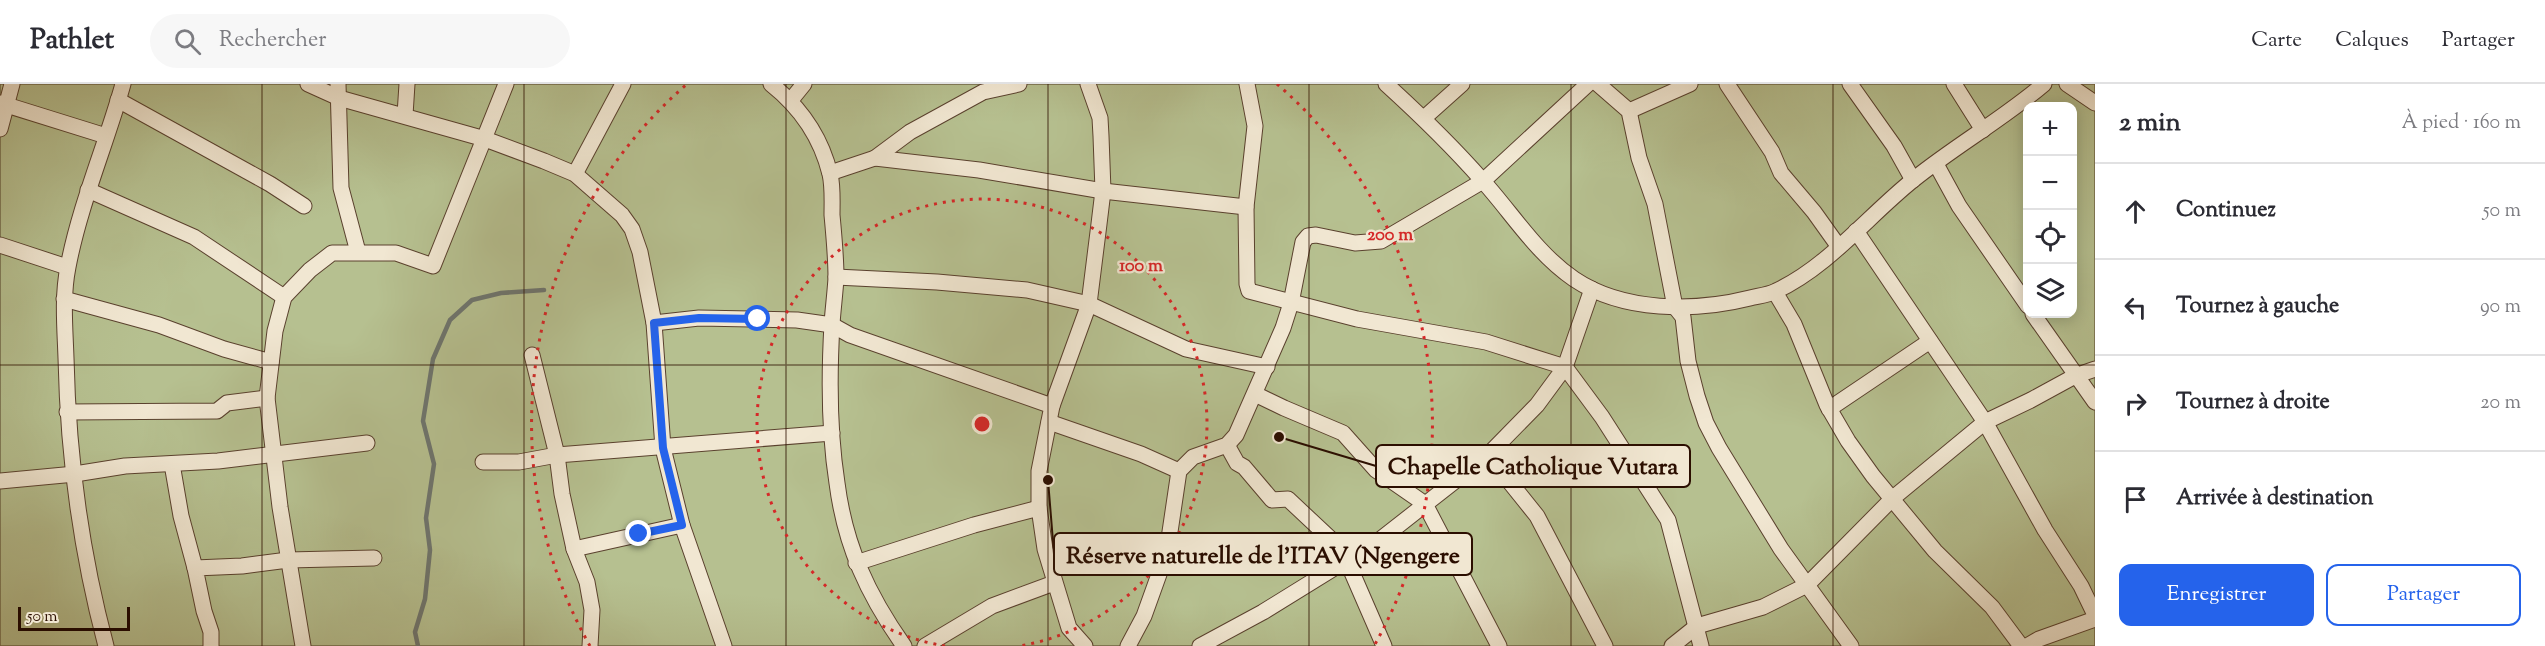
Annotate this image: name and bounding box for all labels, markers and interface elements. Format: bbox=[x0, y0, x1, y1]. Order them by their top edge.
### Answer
search box bbox=[150, 14, 570, 68]
text: Pathlet bbox=[30, 21, 114, 61]
icon: search bbox=[171, 25, 204, 58]
text: Rechercher bbox=[219, 25, 327, 57]
text: Carte bbox=[2251, 26, 2302, 56]
text: Calques bbox=[2335, 26, 2409, 56]
text: Partager bbox=[2442, 26, 2515, 56]
map controls bbox=[2023, 102, 2077, 318]
button: + bbox=[2023, 102, 2077, 156]
text: 2 min bbox=[2119, 105, 2181, 142]
text: À pied · 160 m bbox=[2402, 109, 2521, 138]
button: − bbox=[2023, 156, 2077, 210]
icon: ahead bbox=[2119, 195, 2152, 228]
text: Continuez bbox=[2176, 195, 2276, 227]
text: 50 m bbox=[2483, 197, 2521, 226]
button: locate bbox=[2023, 210, 2077, 264]
text: 200 m bbox=[1367, 223, 1413, 249]
text: 100 m bbox=[1119, 254, 1163, 280]
button: layers bbox=[2023, 264, 2077, 318]
icon: left bbox=[2119, 291, 2152, 324]
text: Tournez à gauche bbox=[2176, 291, 2339, 323]
text: 90 m bbox=[2480, 293, 2521, 322]
route start bbox=[744, 305, 770, 331]
icon: right bbox=[2119, 387, 2152, 420]
text: Tournez à droite bbox=[2176, 387, 2330, 419]
text: 20 m bbox=[2480, 389, 2521, 418]
centre of rings bbox=[972, 414, 992, 434]
callout: Chapelle Catholique Vutara bbox=[1376, 445, 1690, 487]
text: Chapelle Catholique Vutara bbox=[1388, 451, 1679, 485]
icon: arrive bbox=[2119, 483, 2152, 516]
text: Arrivée à destination bbox=[2176, 483, 2373, 515]
route end bbox=[625, 520, 651, 546]
callout: Réserve naturelle de l'ITAV (Ngengere bbox=[1054, 533, 1472, 575]
text: Réserve naturelle de l'ITAV (Ngengere bbox=[1066, 540, 1460, 574]
button: Enregistrer bbox=[2119, 564, 2314, 626]
button: Partager bbox=[2326, 564, 2521, 626]
scale bar bbox=[18, 604, 130, 632]
text: 50 m bbox=[27, 606, 58, 629]

